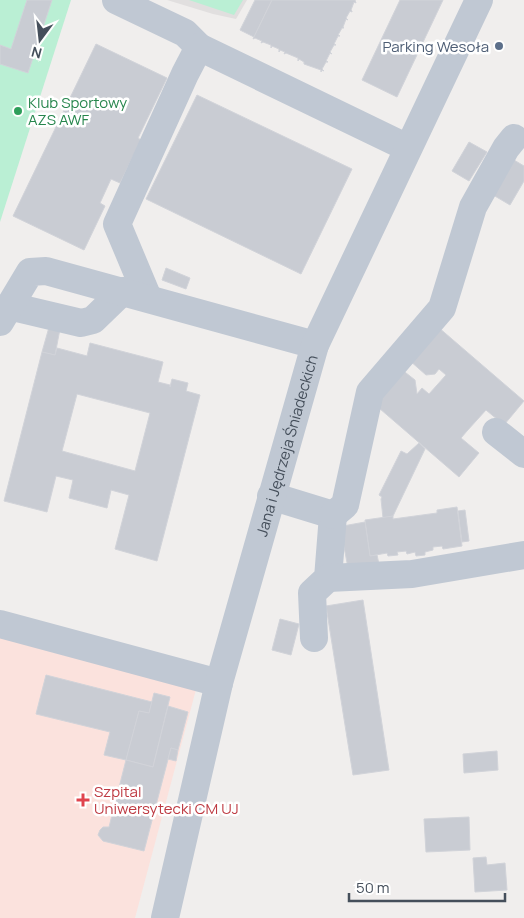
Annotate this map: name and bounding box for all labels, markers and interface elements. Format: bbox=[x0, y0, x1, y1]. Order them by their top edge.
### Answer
north arrow bbox=[15, 15, 65, 65]
place label: Parking Wesoła bbox=[382, 36, 489, 57]
marker: Parking Wesoła bbox=[493, 40, 505, 52]
text: N bbox=[29, 43, 44, 64]
place label: Klub Sportowy AZS AWF bbox=[28, 92, 127, 130]
marker: Klub Sportowy AZS AWF bbox=[12, 105, 24, 117]
street label: Jana i Jędrzeja Śniadeckich bbox=[251, 352, 322, 539]
place label: Szpital Uniwersytecki CM UJ bbox=[94, 781, 239, 819]
marker: Szpital Uniwersytecki CM UJ bbox=[76, 793, 90, 807]
scale bar bbox=[349, 870, 505, 902]
text: 50 m bbox=[356, 877, 390, 898]

